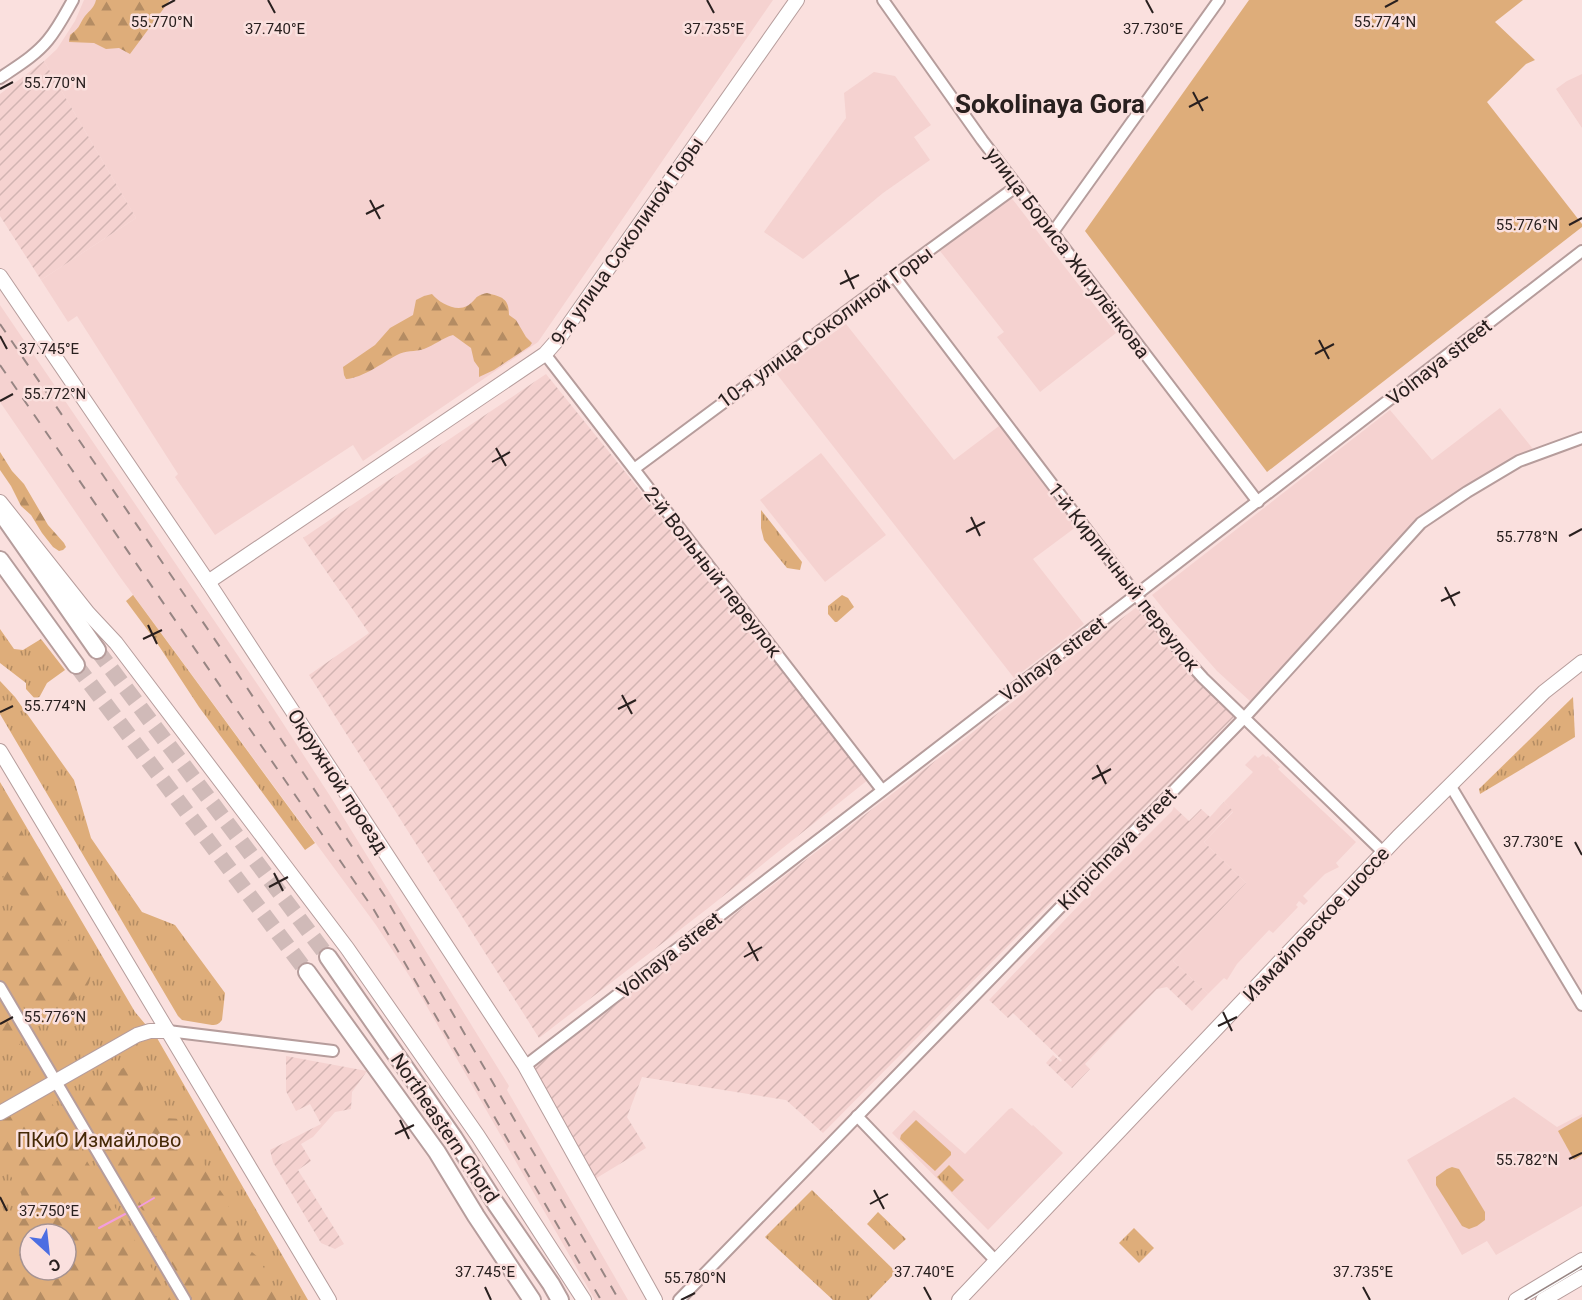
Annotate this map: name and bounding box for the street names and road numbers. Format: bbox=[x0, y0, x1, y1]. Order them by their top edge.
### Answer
street label: 9-я улица Соколиной Горы bbox=[546, 132, 708, 350]
street label: улица Бориса Жигулёнкова bbox=[981, 143, 1155, 363]
street label: 10-я улица Соколиной Горы bbox=[713, 241, 937, 413]
street label: Volnaya street bbox=[1382, 314, 1496, 410]
street label: 1-й Кирпичный переулок bbox=[1043, 478, 1205, 676]
street label: 2-й Вольный переулок bbox=[639, 482, 787, 662]
street label: Volnaya street bbox=[995, 611, 1111, 707]
street label: Окружной проезд bbox=[282, 704, 394, 858]
street label: Kirpichnaya street bbox=[1053, 783, 1181, 915]
street label: Измайловское шоссе bbox=[1238, 841, 1394, 1007]
street label: Volnaya street bbox=[612, 907, 726, 1003]
street label: Northeastern Chord bbox=[386, 1049, 504, 1207]

